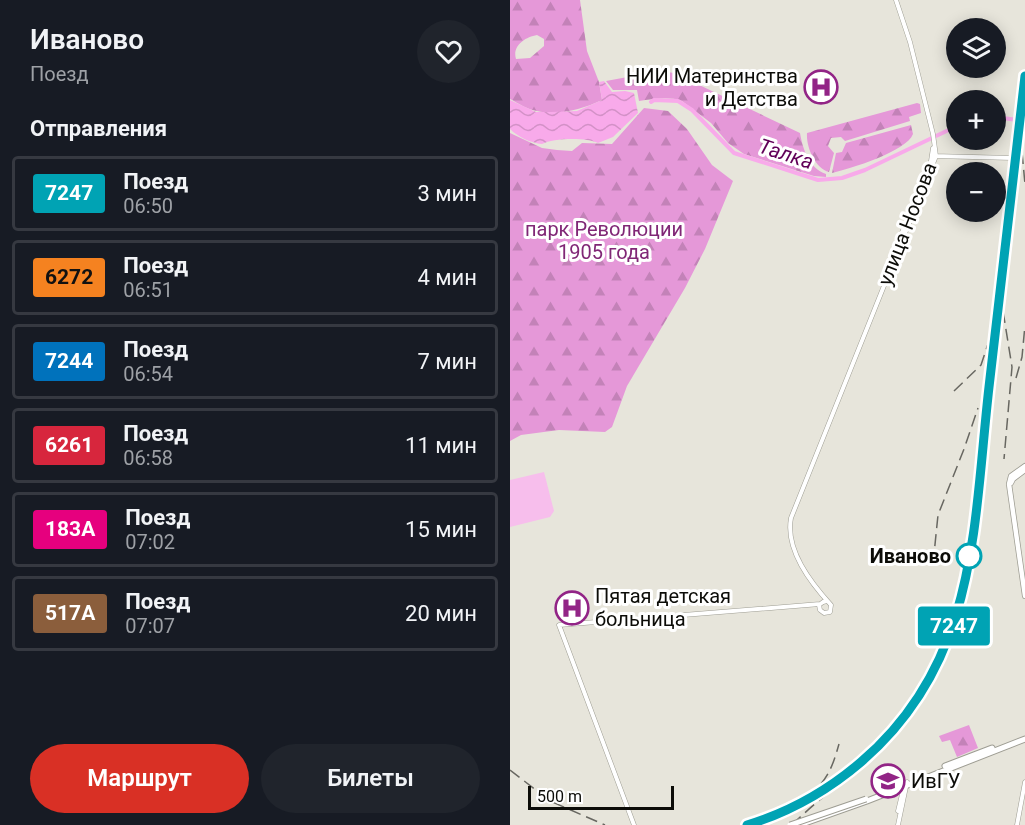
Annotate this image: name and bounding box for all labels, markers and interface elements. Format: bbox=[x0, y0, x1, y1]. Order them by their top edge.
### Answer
map controls bbox=[946, 18, 1006, 222]
button: layers bbox=[946, 18, 1006, 78]
button: heart bbox=[417, 20, 480, 83]
text: Иваново bbox=[30, 23, 144, 56]
text: Поезд bbox=[30, 62, 89, 86]
place label: НИИ Материнства и Детства bbox=[626, 64, 798, 111]
hospital icon: НИИ Материнства и Детства bbox=[803, 69, 839, 105]
button: + bbox=[946, 90, 1006, 150]
text: Отправления bbox=[30, 116, 167, 141]
water label: Талка bbox=[756, 134, 816, 174]
street label: улица Носова bbox=[873, 159, 941, 289]
button: − bbox=[946, 162, 1006, 222]
text: Поезд bbox=[123, 169, 188, 194]
text: 7247 bbox=[45, 181, 93, 205]
text: 3 мин bbox=[417, 181, 477, 206]
text: 06:50 bbox=[123, 194, 173, 218]
park label: парк Революции 1905 года bbox=[525, 217, 683, 264]
text: Поезд bbox=[123, 253, 188, 278]
text: 6272 bbox=[45, 265, 93, 289]
text: 4 мин bbox=[417, 265, 477, 290]
text: 06:51 bbox=[123, 278, 173, 302]
text: Поезд bbox=[123, 337, 188, 362]
text: 7244 bbox=[45, 349, 93, 373]
text: 7 мин bbox=[417, 349, 477, 374]
text: 06:54 bbox=[123, 362, 173, 386]
text: Поезд bbox=[123, 421, 188, 446]
text: 6261 bbox=[45, 433, 93, 457]
text: 11 мин bbox=[405, 433, 477, 458]
text: 06:58 bbox=[123, 446, 173, 470]
text: Поезд bbox=[125, 505, 190, 530]
text: 183А bbox=[45, 517, 95, 541]
text: 15 мин bbox=[405, 517, 477, 542]
text: 07:02 bbox=[125, 530, 175, 554]
marker: Иваново bbox=[956, 543, 982, 569]
place label: Иваново bbox=[870, 544, 951, 568]
place label: Пятая детская больница bbox=[595, 584, 731, 631]
text: Поезд bbox=[125, 589, 190, 614]
hospital icon: Пятая детская больница bbox=[554, 590, 590, 626]
text: 517А bbox=[45, 601, 95, 625]
text: 20 мин bbox=[405, 601, 477, 626]
line badge: 7247 bbox=[912, 606, 996, 646]
text: 07:07 bbox=[125, 614, 175, 638]
text: 7247 bbox=[930, 614, 978, 638]
button: Маршрут bbox=[30, 744, 249, 813]
button: Билеты bbox=[261, 744, 480, 813]
school or university icon: ИвГУ bbox=[870, 763, 906, 799]
place label: ИвГУ bbox=[911, 769, 960, 793]
scale bar bbox=[528, 783, 674, 810]
text: 500 m bbox=[537, 787, 582, 806]

